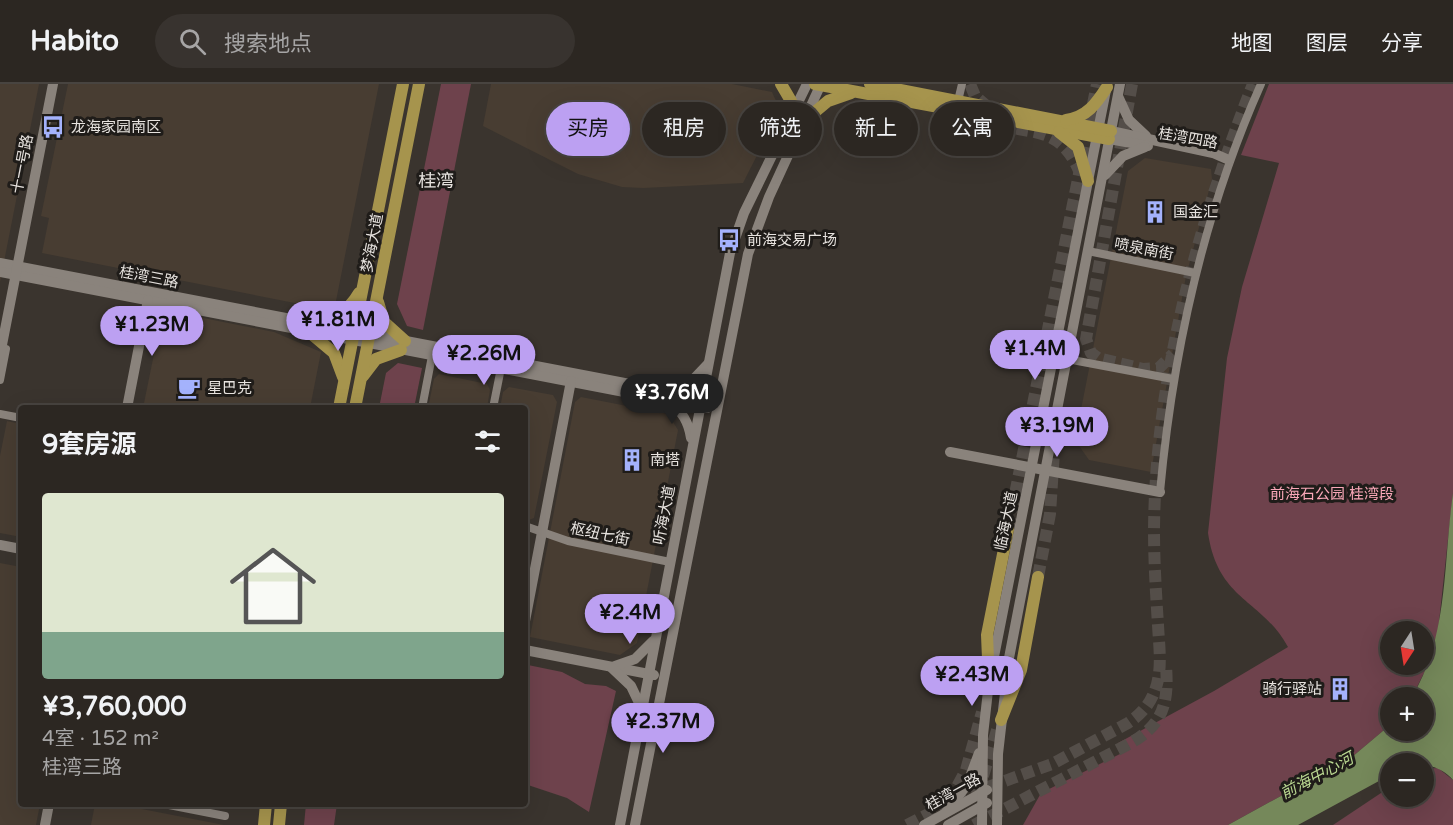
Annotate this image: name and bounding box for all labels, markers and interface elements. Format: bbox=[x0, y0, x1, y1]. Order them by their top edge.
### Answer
search box bbox=[155, 14, 575, 68]
text: Habito bbox=[30, 24, 119, 58]
icon: search bbox=[176, 25, 209, 58]
text: 搜索地点 bbox=[224, 31, 312, 57]
text: 地图 bbox=[1231, 31, 1273, 56]
text: 图层 bbox=[1306, 31, 1348, 56]
text: 分享 bbox=[1381, 31, 1423, 56]
chip: 买房 bbox=[546, 102, 630, 156]
chip: 租房 bbox=[642, 102, 726, 156]
chip: 筛选 bbox=[738, 102, 822, 156]
chip: 新上 bbox=[834, 102, 918, 156]
chip: 公寓 bbox=[930, 102, 1014, 156]
bus stop icon: 龙海家园南区 bbox=[40, 114, 66, 140]
place label: 龙海家园南区 bbox=[71, 118, 161, 136]
street label: 桂湾四路 bbox=[1157, 124, 1219, 152]
street label: 十一号路 bbox=[7, 133, 37, 195]
district label: 桂湾 bbox=[418, 170, 454, 192]
building icon: 国金汇 bbox=[1142, 199, 1168, 225]
place label: 国金汇 bbox=[1173, 203, 1218, 221]
street label: 梦海大道 bbox=[357, 212, 387, 274]
bus stop icon: 前海交易广场 bbox=[716, 227, 742, 253]
place label: 前海交易广场 bbox=[747, 231, 837, 249]
street label: 喷泉南街 bbox=[1113, 234, 1175, 264]
street label: 桂湾三路 bbox=[118, 262, 180, 292]
pin: ¥1.81M bbox=[289, 301, 387, 352]
pin: ¥1.23M bbox=[103, 306, 201, 357]
text: ¥1.81M bbox=[300, 308, 376, 332]
text: ¥1.23M bbox=[114, 313, 190, 337]
pin: ¥1.4M bbox=[993, 330, 1077, 381]
pin: ¥2.26M bbox=[435, 335, 533, 386]
text: ¥1.4M bbox=[1004, 337, 1066, 361]
text: ¥2.26M bbox=[446, 342, 522, 366]
pin: ¥3.76M bbox=[623, 374, 721, 425]
cafe icon: 星巴克 bbox=[176, 375, 202, 401]
place label: 星巴克 bbox=[207, 379, 252, 397]
text: ¥3.76M bbox=[634, 381, 710, 405]
pin: ¥3.19M bbox=[1008, 407, 1106, 458]
text: ¥3.19M bbox=[1019, 414, 1095, 438]
icon: filters bbox=[471, 425, 504, 458]
text: 9套房源 bbox=[42, 429, 136, 460]
building icon: 南塔 bbox=[619, 447, 645, 473]
place label: 南塔 bbox=[650, 451, 680, 469]
street label: 听海大道 bbox=[649, 484, 679, 546]
park label: 前海石公园 桂湾段 bbox=[1270, 485, 1394, 503]
street label: 临海大道 bbox=[991, 490, 1021, 552]
street label: 枢纽七街 bbox=[569, 519, 631, 549]
icon: home bbox=[219, 532, 327, 640]
pin: ¥2.4M bbox=[588, 594, 672, 645]
text: ¥2.4M bbox=[599, 601, 661, 625]
north arrow bbox=[1380, 621, 1434, 675]
map controls bbox=[1380, 621, 1434, 807]
pin: ¥2.43M bbox=[923, 656, 1021, 707]
text: ¥2.43M bbox=[935, 663, 1009, 687]
building icon: 骑行驿站 bbox=[1327, 676, 1353, 702]
place label: 骑行驿站 bbox=[1262, 680, 1322, 698]
button: + bbox=[1380, 687, 1434, 741]
text: ¥3,760,000 bbox=[42, 691, 187, 722]
pin: ¥2.37M bbox=[614, 703, 712, 754]
text: ¥2.37M bbox=[625, 710, 701, 734]
text: 4室 · 152 m² bbox=[42, 727, 159, 751]
water label: 前海中心河 bbox=[1277, 747, 1360, 804]
button: − bbox=[1380, 753, 1434, 807]
text: 桂湾三路 bbox=[42, 756, 122, 780]
street label: 桂湾一路 bbox=[922, 770, 984, 814]

